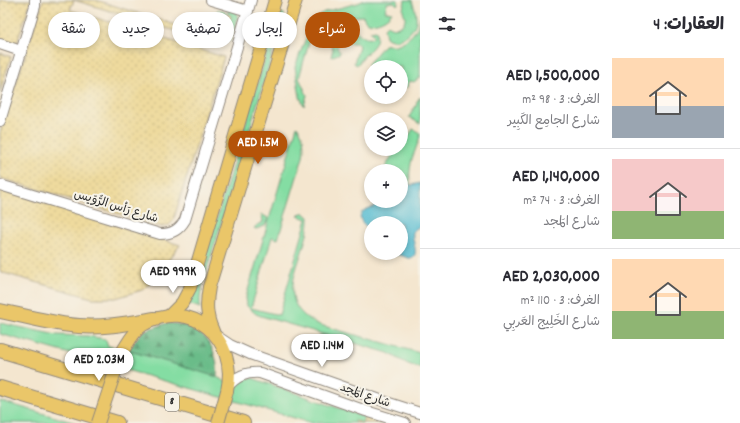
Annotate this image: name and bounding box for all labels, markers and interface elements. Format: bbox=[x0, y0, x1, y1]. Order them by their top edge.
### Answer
chip: شقة bbox=[48, 12, 100, 48]
chip: جديد bbox=[108, 12, 164, 48]
chip: تصفية bbox=[172, 12, 234, 48]
chip: إيجار bbox=[242, 12, 297, 48]
chip: شراء bbox=[305, 12, 360, 48]
icon: filters bbox=[436, 13, 458, 35]
text: العقارات: 4 bbox=[653, 14, 724, 38]
map controls bbox=[364, 60, 408, 260]
button: locate bbox=[364, 60, 408, 104]
text: AED 1,500,000 bbox=[506, 65, 600, 89]
icon: home bbox=[644, 74, 692, 122]
text: الغرف: 3 · 98 m² bbox=[522, 91, 600, 110]
button: layers bbox=[364, 112, 408, 156]
text: شارع الجامِع الكَبِير bbox=[508, 112, 600, 131]
pin: AED 1.5M bbox=[217, 131, 299, 165]
text: AED 1.5M bbox=[237, 134, 279, 153]
button: + bbox=[364, 164, 408, 208]
text: AED 1,140,000 bbox=[512, 166, 600, 190]
icon: home bbox=[644, 175, 692, 223]
street label: شارع رَأس الرُّوَيس bbox=[72, 186, 160, 228]
text: الغرف: 3 · 74 m² bbox=[523, 192, 600, 211]
text: شارع المَجد bbox=[543, 213, 600, 232]
button: − bbox=[364, 216, 408, 260]
pin: AED 999K bbox=[132, 260, 214, 294]
text: AED 999K bbox=[150, 263, 196, 282]
text: AED 2,030,000 bbox=[503, 266, 600, 290]
icon: home bbox=[644, 275, 692, 323]
text: الغرف: 3 · 110 m² bbox=[521, 292, 600, 311]
text: شارع الخَلِيج العَربِي bbox=[503, 313, 600, 332]
pin: AED 1.14M bbox=[276, 334, 368, 368]
text: AED 1.14M bbox=[300, 337, 344, 356]
pin: AED 2.03M bbox=[53, 348, 145, 382]
text: AED 2.03M bbox=[74, 351, 125, 370]
street label: شارع المَجد bbox=[338, 379, 392, 413]
road number: 8 bbox=[165, 393, 179, 411]

